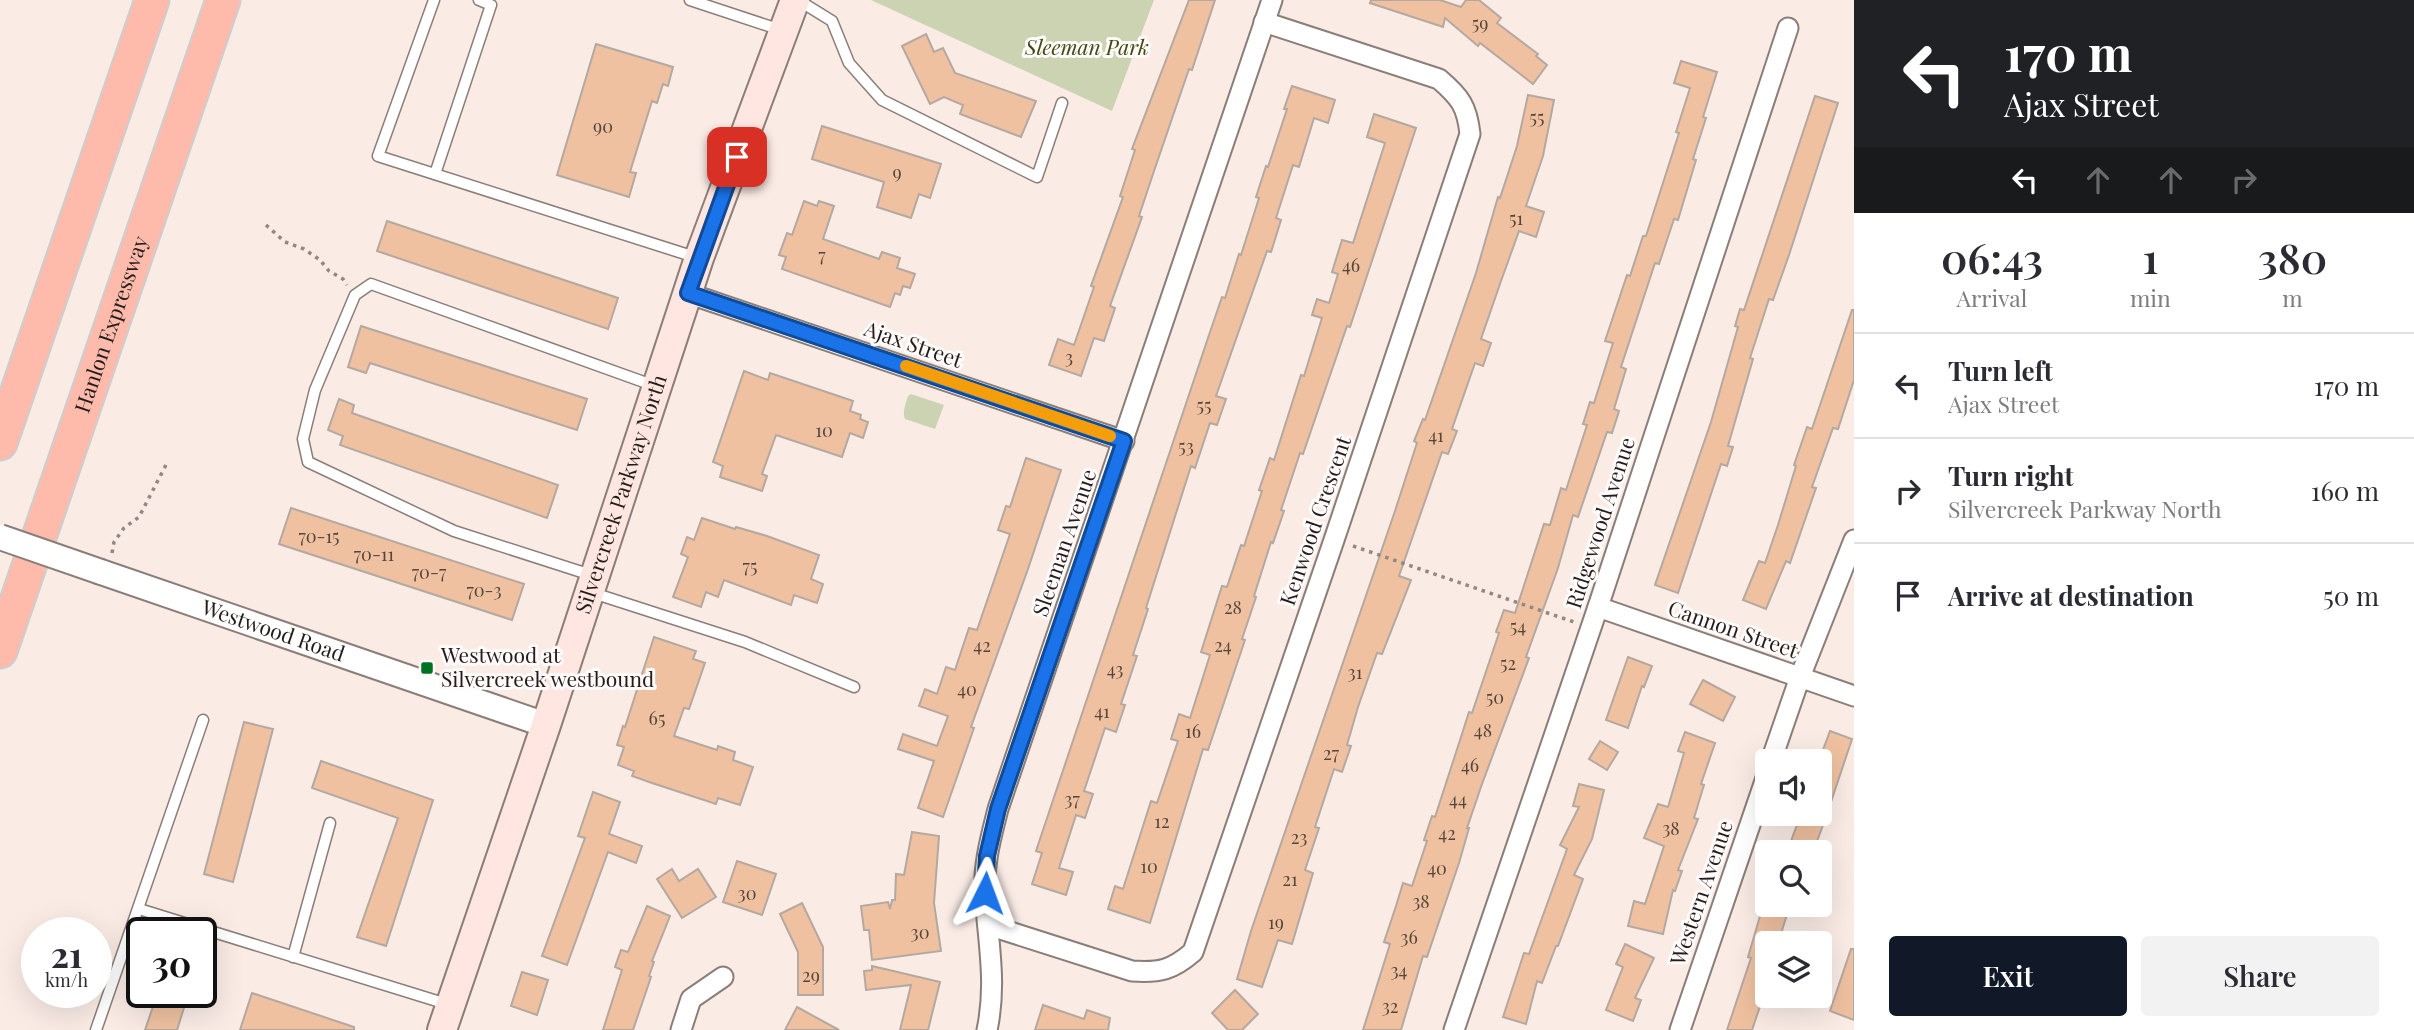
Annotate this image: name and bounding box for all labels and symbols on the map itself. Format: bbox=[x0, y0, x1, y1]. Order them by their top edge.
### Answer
house number: 59 bbox=[1472, 11, 1488, 35]
park label: Sleeman Park bbox=[1024, 32, 1149, 60]
house number: 55 bbox=[1530, 105, 1544, 129]
house number: 90 bbox=[593, 114, 613, 138]
pin bbox=[707, 127, 767, 187]
house number: 9 bbox=[892, 160, 902, 184]
house number: 51 bbox=[1509, 206, 1523, 230]
street label: Hanlon Expressway bbox=[67, 231, 153, 416]
house number: 7 bbox=[818, 243, 826, 267]
house number: 46 bbox=[1342, 253, 1360, 277]
street label: Ajax Street bbox=[860, 313, 967, 373]
house number: 3 bbox=[1065, 345, 1073, 369]
street label: Silvercreek Parkway North bbox=[567, 370, 672, 617]
house number: 55 bbox=[1197, 393, 1211, 417]
house number: 10 bbox=[815, 418, 833, 442]
house number: 41 bbox=[1428, 423, 1444, 447]
street label: Kenwood Crescent bbox=[1272, 431, 1356, 609]
street label: Ridgewood Avenue bbox=[1558, 433, 1640, 612]
house number: 53 bbox=[1178, 434, 1194, 458]
street label: Sleeman Avenue bbox=[1025, 465, 1101, 620]
house number: 70-15 bbox=[298, 524, 340, 548]
house number: 70-11 bbox=[354, 542, 395, 566]
house number: 75 bbox=[743, 554, 757, 578]
house number: 70-7 bbox=[412, 560, 447, 584]
house number: 70-3 bbox=[466, 578, 502, 602]
street label: Westwood Road bbox=[198, 591, 349, 667]
street label: Cannon Street bbox=[1665, 593, 1803, 664]
house number: 28 bbox=[1224, 595, 1242, 619]
house number: 54 bbox=[1510, 614, 1526, 638]
house number: 42 bbox=[973, 633, 991, 657]
house number: 24 bbox=[1214, 633, 1232, 657]
place label: Westwood at Silvercreek westbound bbox=[440, 640, 654, 692]
house number: 52 bbox=[1500, 651, 1516, 675]
house number: 43 bbox=[1107, 657, 1123, 681]
marker: Westwood at Silvercreek westbound bbox=[419, 660, 435, 676]
house number: 31 bbox=[1348, 660, 1363, 684]
house number: 40 bbox=[957, 677, 977, 701]
house number: 50 bbox=[1486, 685, 1504, 709]
house number: 41 bbox=[1094, 699, 1110, 723]
house number: 65 bbox=[649, 706, 665, 730]
house number: 48 bbox=[1474, 718, 1492, 742]
house number: 16 bbox=[1185, 719, 1201, 743]
house number: 27 bbox=[1323, 741, 1340, 765]
house number: 46 bbox=[1461, 753, 1479, 777]
house number: 37 bbox=[1064, 787, 1080, 811]
house number: 44 bbox=[1449, 787, 1467, 811]
house number: 12 bbox=[1154, 809, 1170, 833]
house number: 38 bbox=[1662, 816, 1680, 840]
street label: Western Avenue bbox=[1662, 816, 1738, 969]
house number: 42 bbox=[1438, 821, 1456, 845]
house number: 23 bbox=[1291, 825, 1307, 849]
house number: 10 bbox=[1140, 854, 1158, 878]
position arrow bbox=[948, 856, 1022, 930]
house number: 40 bbox=[1427, 856, 1447, 880]
house number: 21 bbox=[1282, 867, 1298, 891]
house number: 30 bbox=[738, 881, 756, 905]
house number: 38 bbox=[1412, 889, 1430, 913]
house number: 19 bbox=[1268, 910, 1284, 934]
speed limit sign: 30 bbox=[126, 917, 217, 1008]
house number: 30 bbox=[911, 920, 929, 944]
house number: 36 bbox=[1400, 925, 1418, 949]
house number: 34 bbox=[1390, 958, 1408, 982]
house number: 29 bbox=[802, 963, 820, 987]
house number: 32 bbox=[1382, 994, 1398, 1018]

